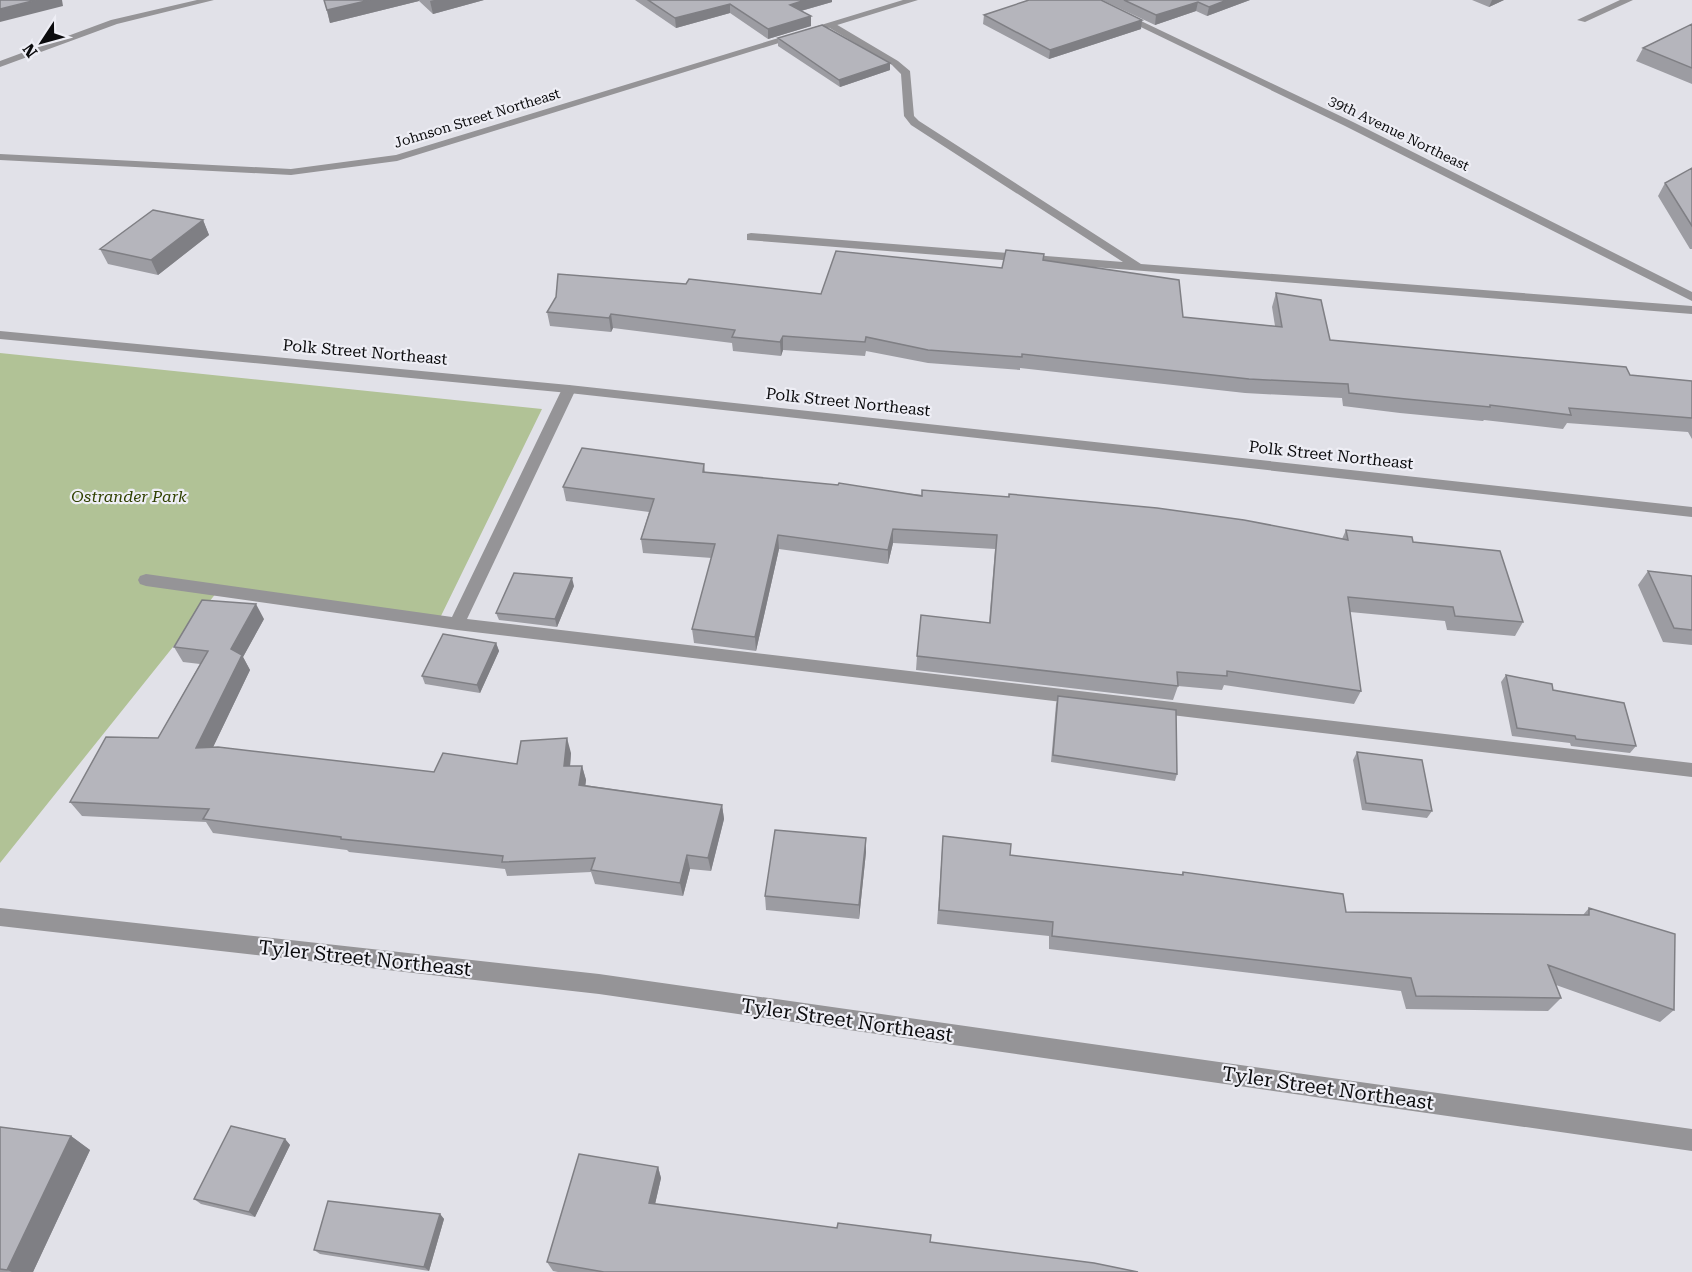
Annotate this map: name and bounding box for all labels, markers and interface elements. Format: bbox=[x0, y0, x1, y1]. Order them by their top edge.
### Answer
north arrow bbox=[12, 12, 72, 72]
text: N bbox=[19, 40, 42, 61]
street label: Johnson Street Northeast bbox=[392, 85, 562, 151]
street label: 39th Avenue Northeast bbox=[1326, 92, 1472, 174]
street label: Polk Street Northeast bbox=[282, 335, 448, 369]
street label: Polk Street Northeast bbox=[765, 384, 931, 420]
street label: Polk Street Northeast bbox=[1248, 437, 1414, 473]
park label: Ostrander Park bbox=[71, 487, 187, 506]
street label: Tyler Street Northeast bbox=[257, 935, 473, 981]
street label: Tyler Street Northeast bbox=[740, 993, 955, 1047]
street label: Tyler Street Northeast bbox=[1221, 1061, 1436, 1115]

